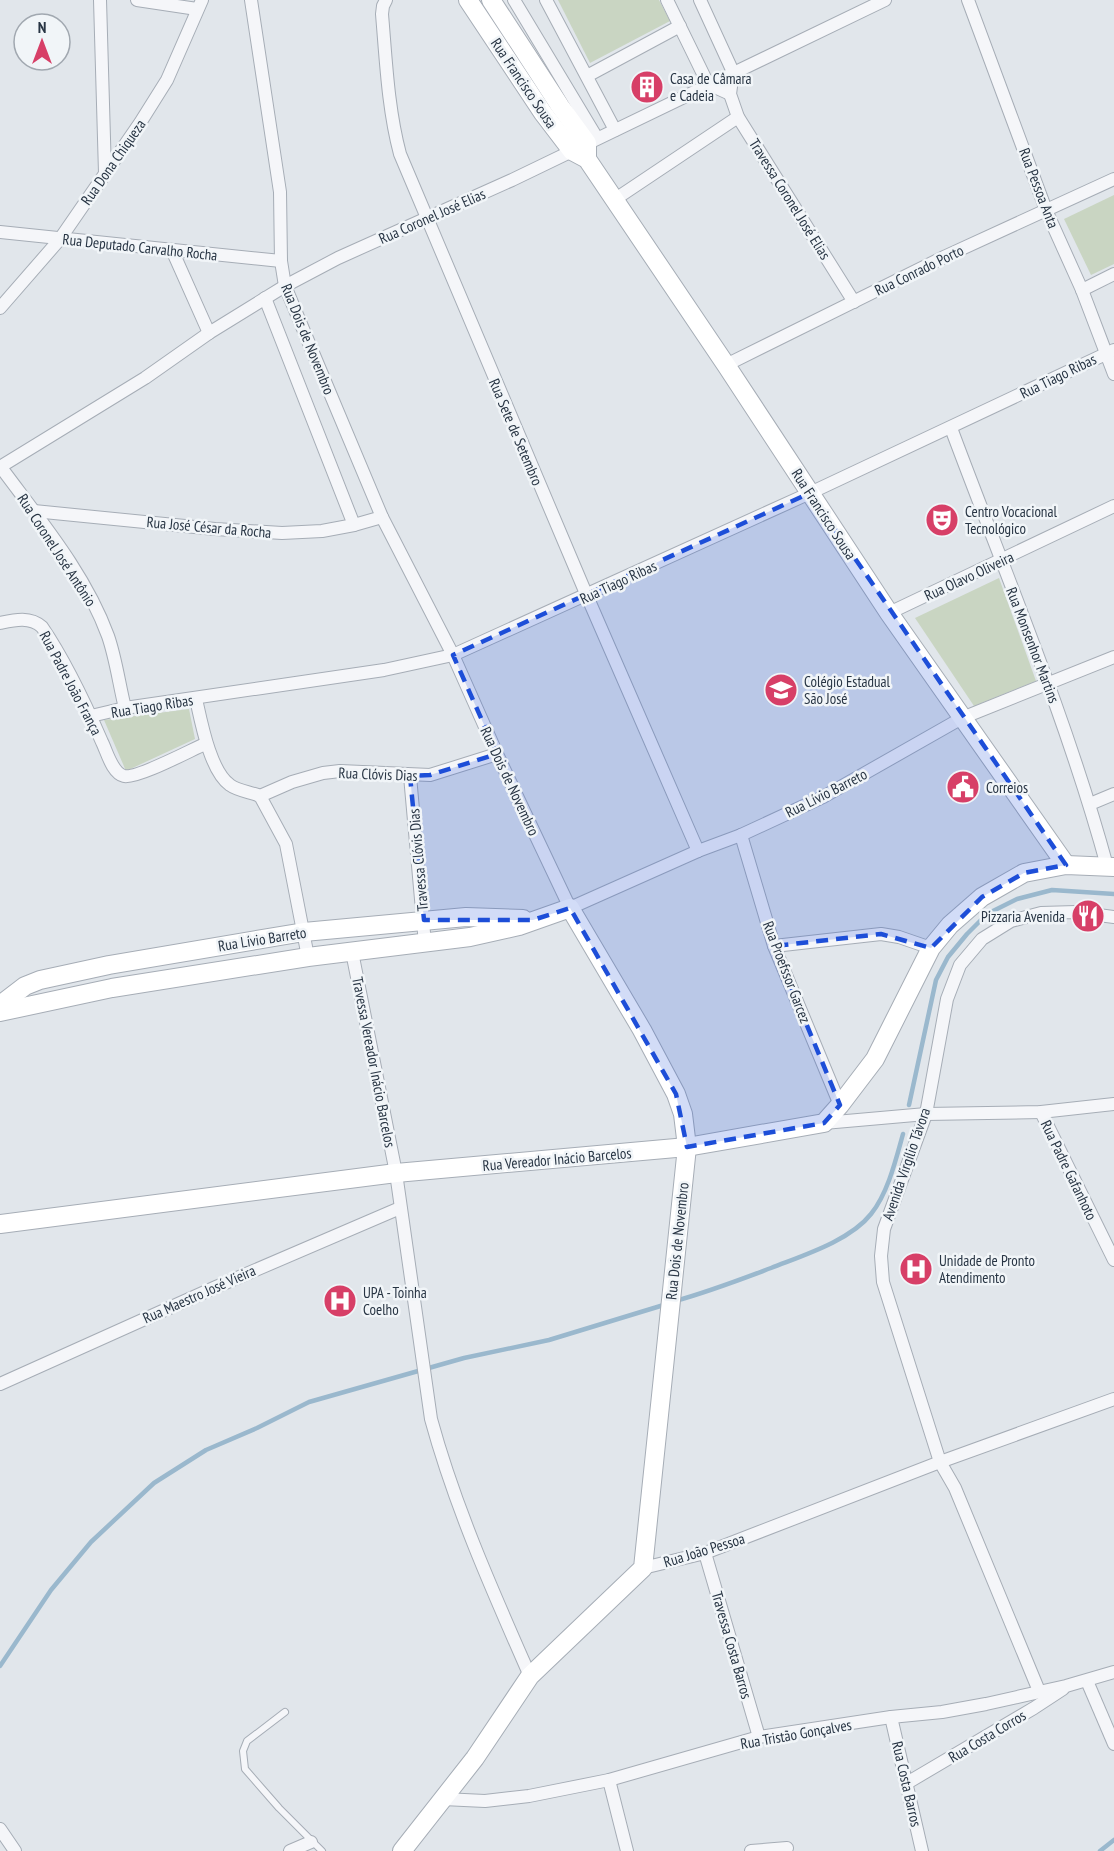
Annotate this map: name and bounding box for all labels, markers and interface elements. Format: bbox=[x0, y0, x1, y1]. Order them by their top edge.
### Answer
north arrow bbox=[12, 12, 72, 72]
text: N bbox=[38, 17, 46, 37]
street label: Rua Francisco Sousa bbox=[487, 34, 561, 132]
building icon: Casa de Câmara e Cadeia bbox=[629, 69, 665, 105]
place label: Casa de Câmara e Cadeia bbox=[670, 69, 752, 105]
street label: Rua Dona Chiqueza bbox=[76, 116, 150, 208]
street label: Travessa Coronel José Elias bbox=[745, 135, 835, 263]
street label: Rua Pessoa Anta bbox=[1015, 145, 1063, 231]
street label: Rua Coronel José Elias bbox=[376, 184, 488, 248]
street label: Rua Deputado Carvalho Rocha bbox=[62, 229, 218, 265]
street label: Rua Conrado Porto bbox=[871, 240, 967, 300]
street label: Rua Dois de Novembro bbox=[277, 281, 339, 397]
street label: Rua Tiago Ribas bbox=[1017, 349, 1099, 403]
street label: Rua Sete de Setembro bbox=[485, 376, 547, 488]
street label: Rua Francisco Sousa bbox=[788, 465, 860, 563]
street label: Rua Coronel José Antônio bbox=[13, 490, 101, 610]
theatre icon: Centro Vocacional Tecnológico bbox=[924, 502, 960, 538]
place label: Centro Vocacional Tecnológico bbox=[965, 502, 1057, 538]
street label: Rua José César da Rocha bbox=[146, 512, 272, 542]
street label: Rua Olavo Oliveira bbox=[921, 547, 1017, 605]
street label: Rua Tiago Ribas bbox=[577, 556, 659, 608]
street label: Rua Monsenhor Martins bbox=[1002, 584, 1064, 706]
street label: Rua Padre João França bbox=[36, 628, 106, 738]
school or university icon: Colégio Estadual São José bbox=[763, 672, 799, 708]
place label: Colégio Estadual São José bbox=[804, 672, 891, 708]
street label: Rua Tiago Ribas bbox=[110, 690, 194, 722]
street label: Rua Dois de Novembro bbox=[476, 724, 544, 838]
street label: Rua Clóvis Dias bbox=[338, 763, 418, 785]
street label: Rua Lívio Barreto bbox=[782, 764, 870, 822]
public building icon: Correios bbox=[945, 769, 981, 805]
place label: Correios bbox=[986, 778, 1028, 797]
street label: Travessa Clóvis Dias bbox=[404, 808, 432, 912]
restaurant icon: Pizzaria Avenida bbox=[1070, 898, 1106, 934]
place label: Pizzaria Avenida bbox=[981, 907, 1065, 926]
street label: Rua Proefssor Garcez bbox=[759, 918, 815, 1026]
street label: Rua Lívio Barreto bbox=[217, 923, 307, 955]
street label: Travessa Vereador Inácio Barcelos bbox=[348, 975, 400, 1149]
street label: Avenida Virgílio Távora bbox=[878, 1105, 934, 1223]
street label: Rua Padre Gafanhoto bbox=[1037, 1117, 1101, 1223]
street label: Rua Vereador Inácio Barcelos bbox=[482, 1143, 632, 1175]
street label: Rua Dois de Novembro bbox=[661, 1181, 693, 1301]
hospital icon: Unidade de Pronto Atendimento bbox=[898, 1251, 934, 1287]
place label: Unidade de Pronto Atendimento bbox=[939, 1251, 1035, 1287]
street label: Rua Maestro José Vieira bbox=[140, 1261, 258, 1327]
hospital icon: UPA - Toinha Coelho bbox=[322, 1283, 358, 1319]
place label: UPA - Toinha Coelho bbox=[363, 1283, 427, 1319]
street label: Rua João Pessoa bbox=[661, 1529, 747, 1571]
street label: Travessa Costa Barros bbox=[708, 1589, 756, 1701]
street label: Rua Costa Corros bbox=[945, 1705, 1029, 1767]
street label: Rua Tristão Gonçalves bbox=[739, 1715, 853, 1753]
street label: Rua Costa Barros bbox=[888, 1739, 926, 1829]

